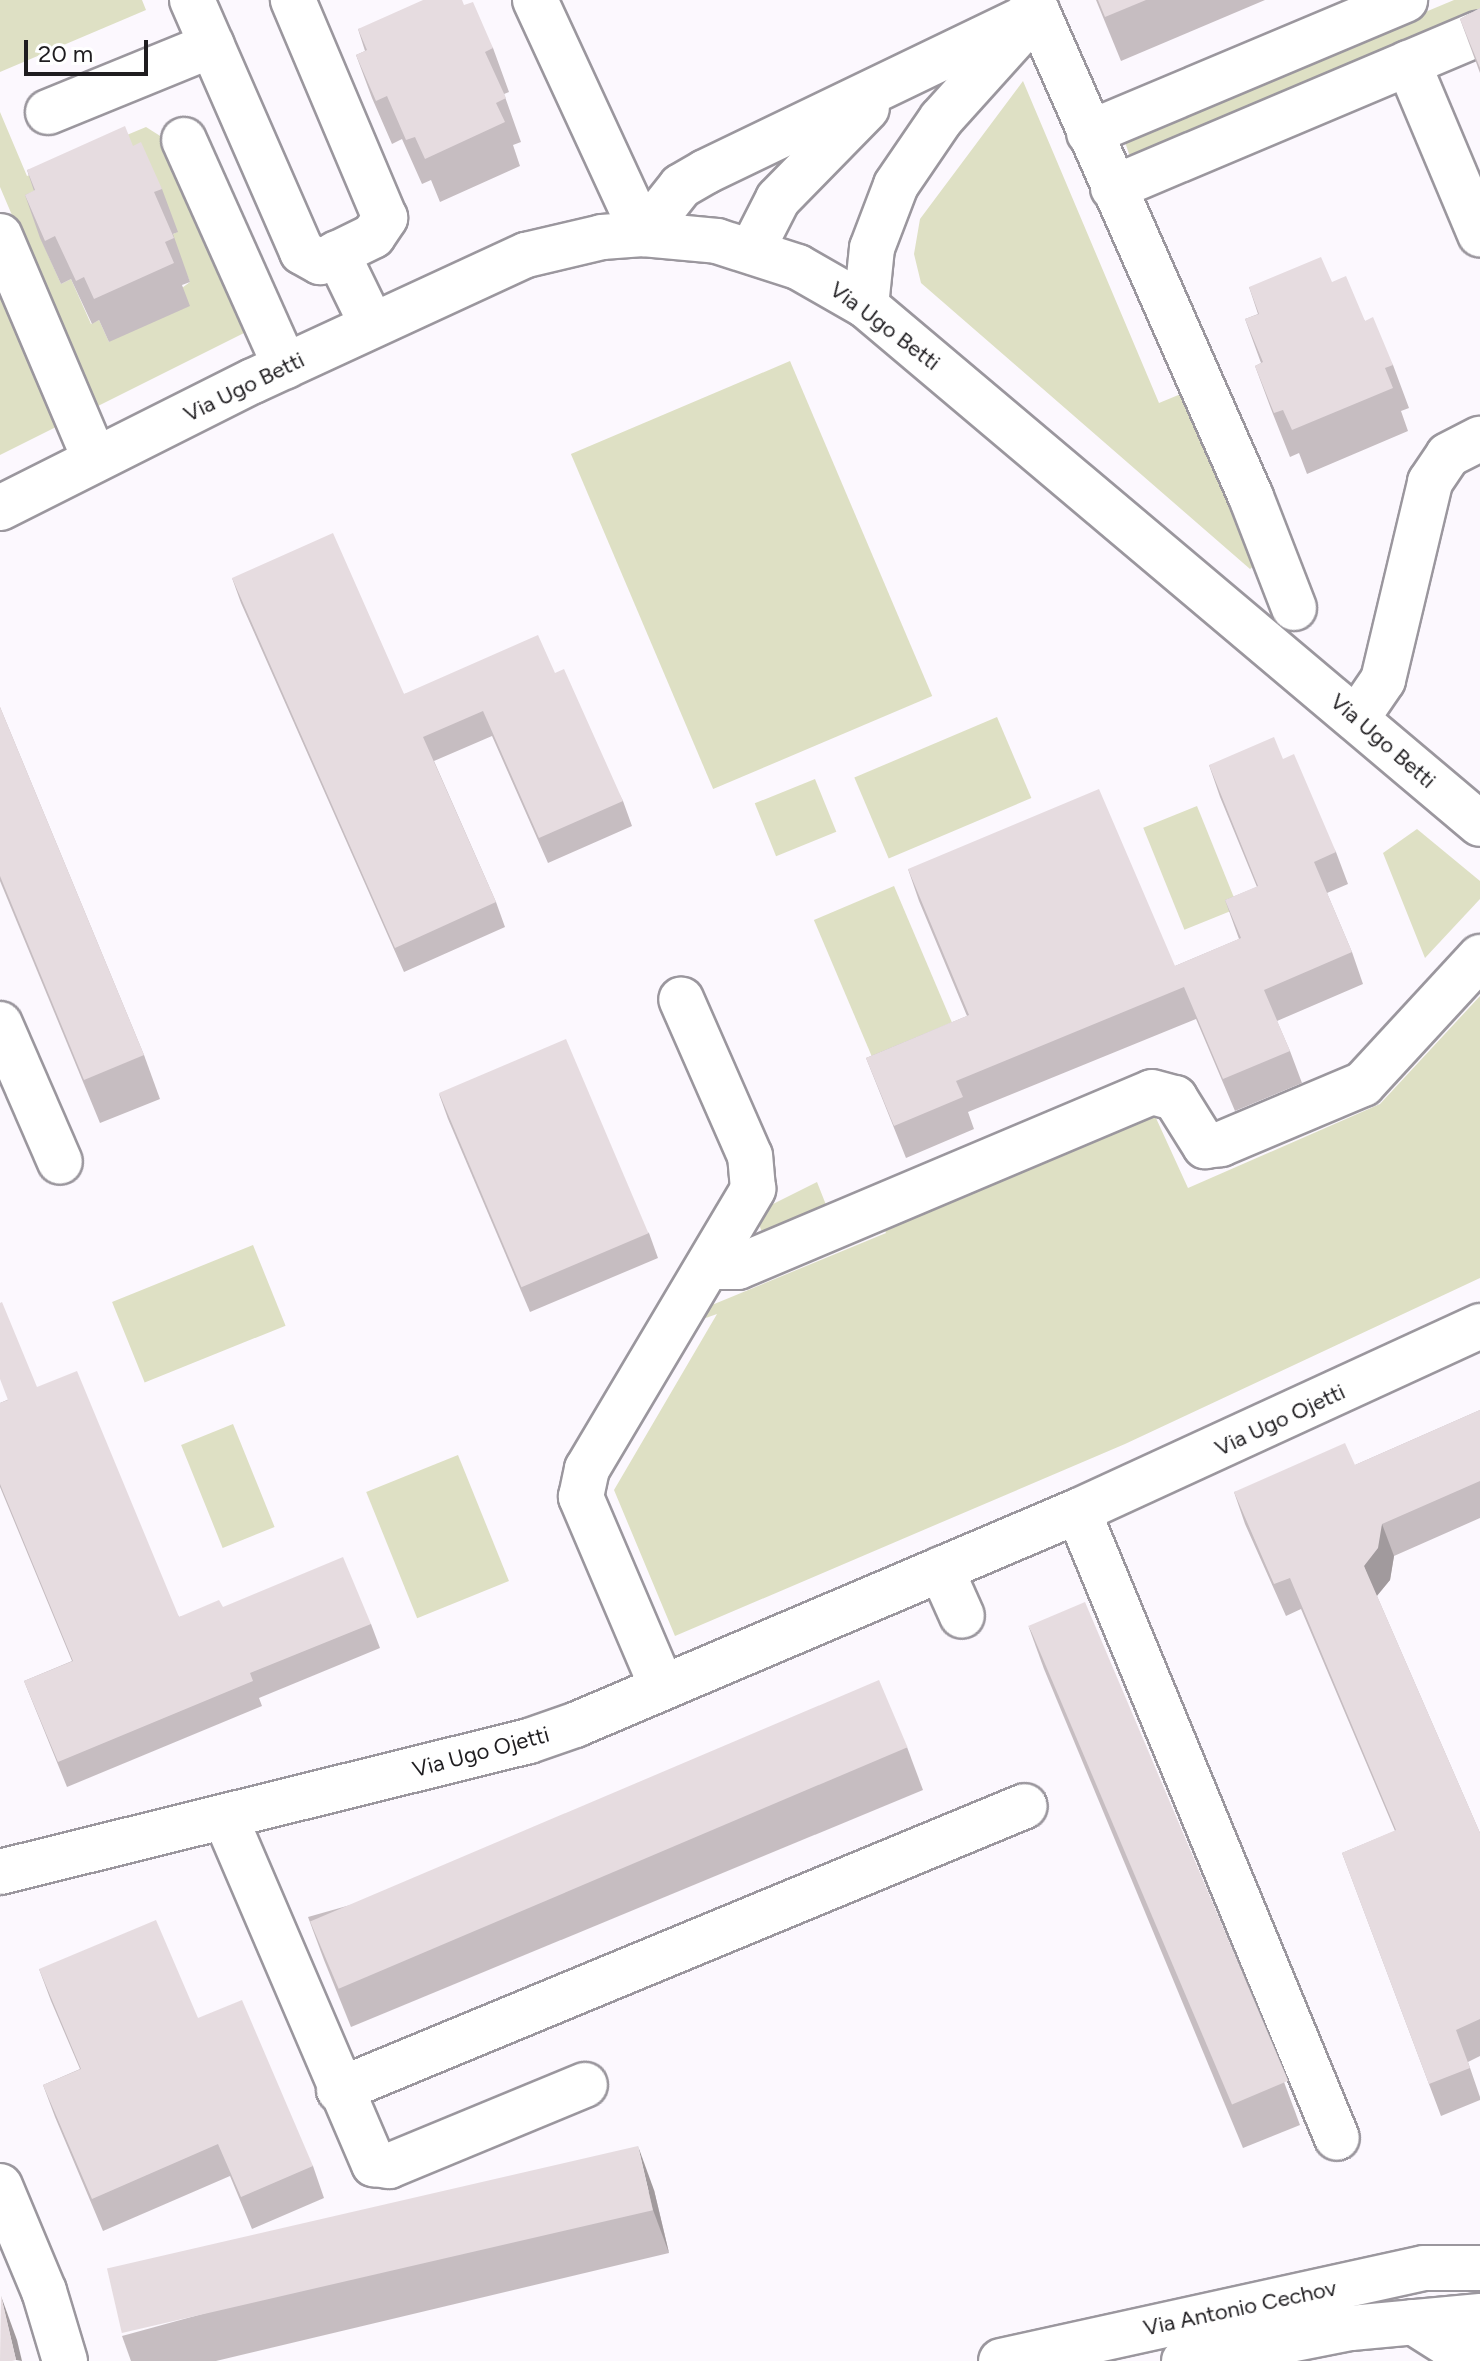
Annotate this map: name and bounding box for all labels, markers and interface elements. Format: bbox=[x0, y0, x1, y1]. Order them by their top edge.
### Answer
scale bar bbox=[28, 24, 152, 74]
text: 20 m bbox=[38, 39, 93, 68]
street label: Via Ugo Betti bbox=[825, 276, 945, 376]
street label: Via Ugo Betti bbox=[179, 346, 309, 428]
street label: Via Ugo Betti bbox=[1325, 688, 1441, 794]
street label: Via Ugo Ojetti bbox=[1211, 1378, 1349, 1462]
street label: Via Ugo Ojetti bbox=[410, 1721, 552, 1783]
street label: Via Antonio Cechov bbox=[1141, 2275, 1339, 2341]

